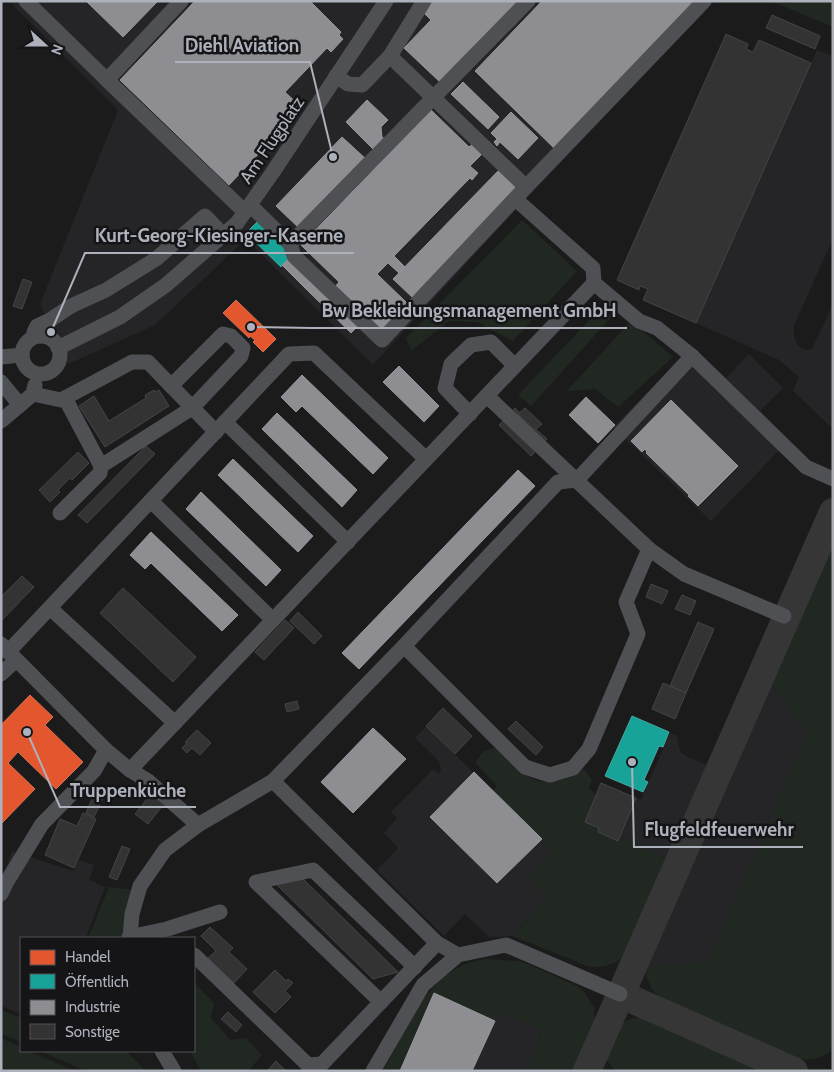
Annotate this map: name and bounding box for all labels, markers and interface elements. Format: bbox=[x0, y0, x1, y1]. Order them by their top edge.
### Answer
north arrow bbox=[20, 20, 70, 70]
callout: Diehl Aviation bbox=[175, 28, 310, 62]
text: Diehl Aviation bbox=[185, 34, 299, 57]
text: N bbox=[47, 42, 67, 58]
street label: Am Flugplatz bbox=[235, 92, 309, 188]
callout: Kurt-Georg-Kiesinger-Kaserne bbox=[85, 219, 354, 253]
text: Kurt-Georg-Kiesinger-Kaserne bbox=[95, 224, 343, 247]
callout: Bw Bekleidungsmanagement GmbH bbox=[312, 294, 627, 328]
text: Bw Bekleidungsmanagement GmbH bbox=[321, 299, 617, 322]
callout: Truppenküche bbox=[60, 773, 196, 807]
text: Truppenküche bbox=[70, 779, 186, 802]
callout: Flugfeldfeuerwehr bbox=[634, 813, 803, 847]
text: Flugfeldfeuerwehr bbox=[644, 818, 795, 841]
legend bbox=[20, 937, 195, 1052]
text: Handel bbox=[65, 948, 111, 966]
text: Öffentlich bbox=[65, 973, 129, 991]
text: Industrie bbox=[65, 998, 120, 1016]
text: Sonstige bbox=[65, 1023, 120, 1041]

